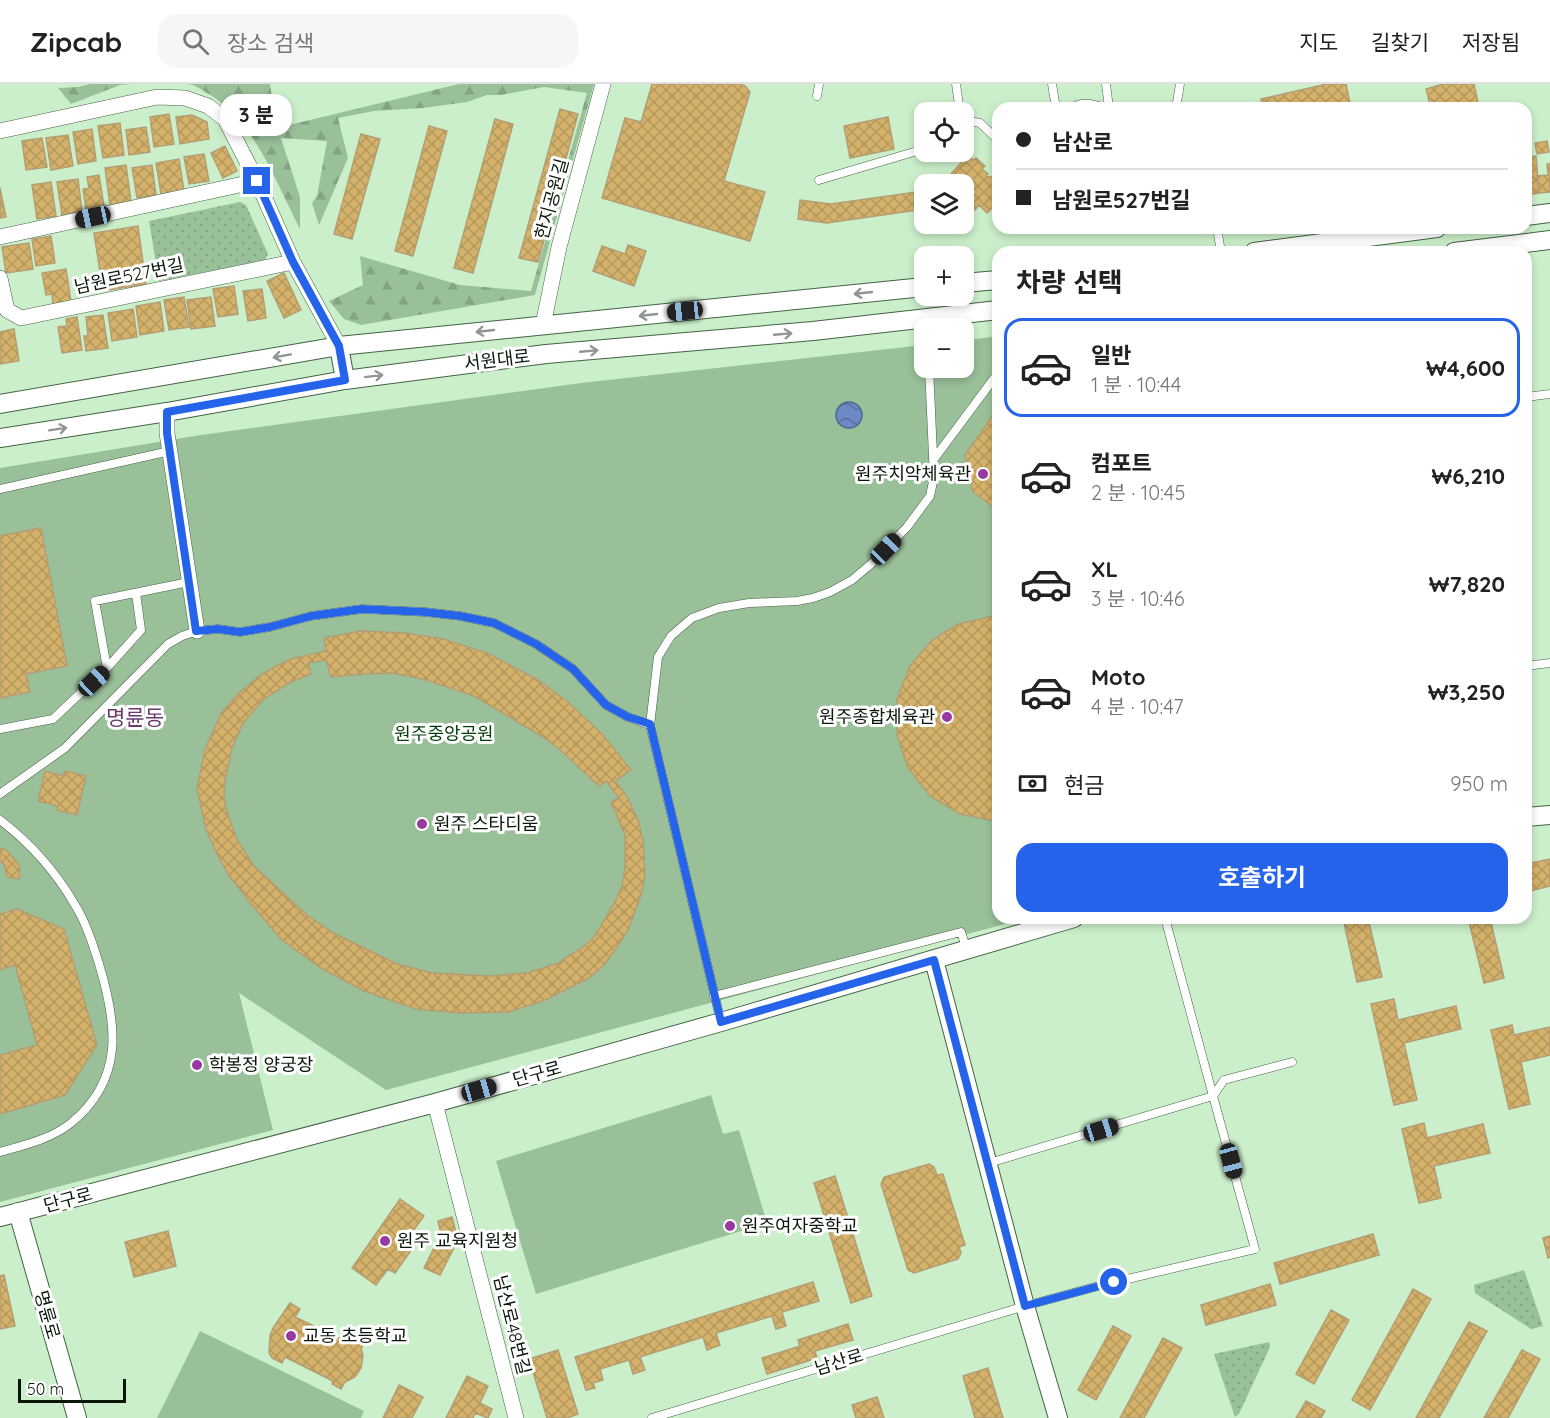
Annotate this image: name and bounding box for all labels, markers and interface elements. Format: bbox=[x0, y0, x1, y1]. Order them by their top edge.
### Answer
search box bbox=[158, 14, 578, 68]
text: Zipcab bbox=[30, 24, 122, 59]
icon: search bbox=[179, 25, 212, 58]
text: 장소 검색 bbox=[227, 29, 314, 57]
text: 지도 bbox=[1299, 29, 1338, 55]
text: 길찾기 bbox=[1371, 29, 1429, 55]
text: 저장됨 bbox=[1462, 29, 1520, 55]
callout: 3 분 bbox=[221, 94, 293, 136]
text: 3 분 bbox=[239, 102, 273, 127]
map controls bbox=[914, 102, 974, 378]
button: locate bbox=[914, 102, 974, 162]
text: 남산로 bbox=[1052, 128, 1113, 156]
street label: 한지공원길 bbox=[530, 156, 573, 242]
route end bbox=[243, 167, 270, 194]
button: layers bbox=[914, 174, 974, 234]
text: 남원로527번길 bbox=[1052, 186, 1190, 214]
car bbox=[74, 204, 112, 230]
button: + bbox=[914, 246, 974, 306]
street label: 남원로527번길 bbox=[72, 253, 186, 298]
text: 차량 선택 bbox=[1016, 265, 1123, 299]
one-way arrow bbox=[854, 288, 874, 299]
car bbox=[666, 300, 704, 322]
one-way arrow bbox=[639, 310, 659, 321]
button: − bbox=[914, 318, 974, 378]
one-way arrow bbox=[475, 326, 495, 337]
one-way arrow bbox=[773, 328, 793, 339]
icon: car bbox=[1019, 341, 1073, 395]
text: 일반 bbox=[1091, 341, 1131, 369]
street label: 서원대로 bbox=[463, 344, 531, 375]
one-way arrow bbox=[578, 345, 598, 356]
one-way arrow bbox=[272, 351, 292, 362]
text: ₩4,600 bbox=[1426, 354, 1505, 382]
one-way arrow bbox=[364, 370, 384, 381]
text: 1 분 · 10:44 bbox=[1091, 372, 1181, 397]
one-way arrow bbox=[47, 423, 67, 434]
icon: car bbox=[1019, 449, 1073, 503]
text: 컴포트 bbox=[1091, 449, 1152, 477]
place label: 원주치악체육관 bbox=[855, 462, 971, 485]
text: ₩6,210 bbox=[1431, 462, 1505, 490]
marker: 원주치악체육관 bbox=[976, 467, 990, 481]
text: 2 분 · 10:45 bbox=[1091, 480, 1185, 505]
car bbox=[867, 530, 905, 568]
text: XL bbox=[1091, 555, 1118, 583]
icon: car bbox=[1019, 557, 1073, 611]
text: ₩7,820 bbox=[1429, 570, 1505, 598]
text: 3 분 · 10:46 bbox=[1091, 586, 1185, 611]
car bbox=[75, 662, 113, 700]
text: Moto bbox=[1091, 663, 1145, 691]
icon: car bbox=[1019, 665, 1073, 719]
text: ₩3,250 bbox=[1428, 678, 1505, 706]
text: 4 분 · 10:47 bbox=[1091, 694, 1183, 719]
district label: 명륜동 bbox=[106, 704, 164, 730]
place label: 원주종합체육관 bbox=[819, 705, 935, 728]
marker: 원주종합체육관 bbox=[940, 710, 954, 724]
park label: 원주중앙공원 bbox=[394, 722, 494, 745]
icon: cash bbox=[1016, 767, 1049, 800]
text: 현금 bbox=[1064, 771, 1104, 799]
text: 950 m bbox=[1450, 771, 1508, 796]
place label: 원주 스타디움 bbox=[434, 812, 538, 835]
marker: 원주 스타디움 bbox=[415, 817, 429, 831]
button: 호출하기 bbox=[1016, 843, 1508, 912]
place label: 학봉정 양궁장 bbox=[209, 1053, 313, 1076]
street label: 단구로 bbox=[510, 1056, 564, 1091]
marker: 학봉정 양궁장 bbox=[190, 1058, 204, 1072]
car bbox=[459, 1076, 499, 1104]
car bbox=[1081, 1116, 1121, 1144]
car bbox=[1218, 1141, 1244, 1181]
street label: 단구로 bbox=[41, 1182, 95, 1217]
place label: 원주여자중학교 bbox=[742, 1214, 858, 1237]
marker: 원주여자중학교 bbox=[723, 1219, 737, 1233]
place label: 원주 교육지원청 bbox=[397, 1229, 518, 1252]
marker: 원주 교육지원청 bbox=[378, 1234, 392, 1248]
route start bbox=[1100, 1268, 1127, 1295]
street label: 남산로48번길 bbox=[489, 1273, 536, 1377]
street label: 명륜로 bbox=[30, 1288, 65, 1342]
place label: 교동 초등학교 bbox=[303, 1324, 407, 1347]
marker: 교동 초등학교 bbox=[284, 1329, 298, 1343]
street label: 남산로 bbox=[812, 1343, 866, 1380]
scale bar bbox=[18, 1376, 126, 1404]
text: 50 m bbox=[27, 1379, 64, 1399]

